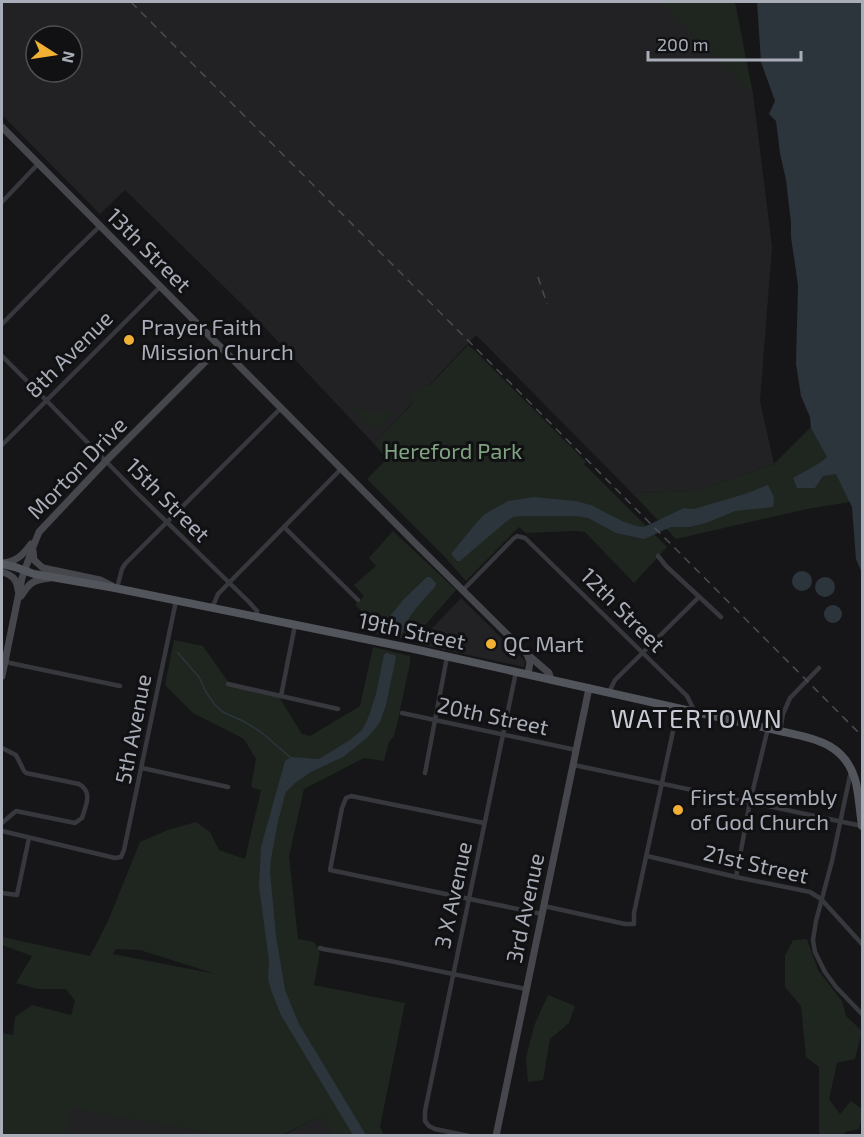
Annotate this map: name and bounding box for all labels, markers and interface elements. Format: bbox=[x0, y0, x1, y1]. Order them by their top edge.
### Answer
north arrow bbox=[24, 24, 84, 84]
scale bar bbox=[648, 24, 801, 62]
text: 200 m bbox=[657, 33, 709, 55]
text: N bbox=[59, 50, 80, 65]
street label: 13th Street bbox=[102, 202, 197, 297]
street label: 8th Avenue bbox=[19, 304, 117, 402]
place label: Prayer Faith Mission Church bbox=[141, 313, 294, 364]
marker: Prayer Faith Mission Church bbox=[122, 333, 136, 347]
street label: Morton Drive bbox=[21, 411, 131, 524]
park label: Hereford Park bbox=[384, 437, 522, 463]
street label: 15th Street bbox=[121, 452, 216, 547]
street label: 12th Street bbox=[576, 562, 671, 657]
street label: 19th Street bbox=[356, 606, 468, 654]
place label: QC Mart bbox=[503, 630, 584, 657]
marker: QC Mart bbox=[484, 637, 498, 651]
street label: 5th Avenue bbox=[109, 672, 155, 786]
street label: 20th Street bbox=[435, 691, 551, 739]
district label: WATERTOWN bbox=[611, 702, 783, 733]
place label: First Assembly of God Church bbox=[690, 783, 838, 834]
marker: First Assembly of God Church bbox=[671, 803, 685, 817]
street label: 21st Street bbox=[701, 838, 811, 888]
street label: 3 X Avenue bbox=[428, 839, 476, 951]
street label: 3rd Avenue bbox=[500, 851, 548, 965]

